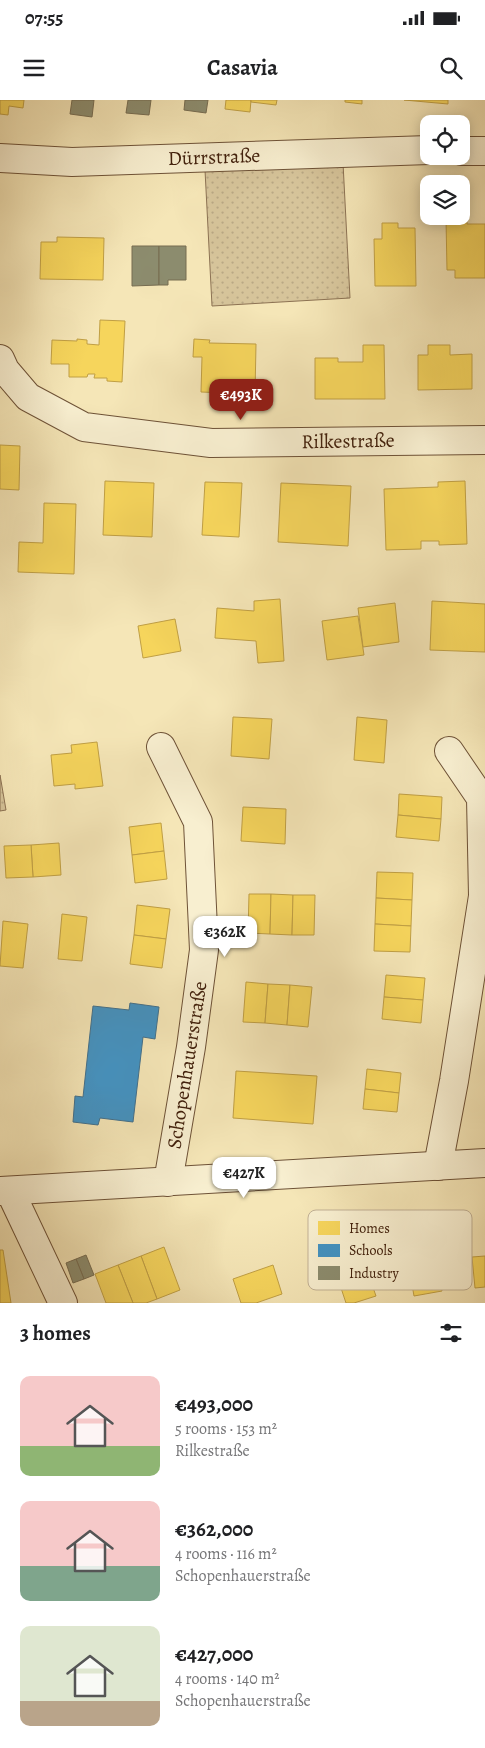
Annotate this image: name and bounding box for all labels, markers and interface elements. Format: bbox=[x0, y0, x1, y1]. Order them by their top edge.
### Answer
text: 07:55 bbox=[25, 5, 63, 31]
text: Casavia bbox=[207, 53, 278, 83]
icon: menu bbox=[20, 54, 48, 82]
icon: search bbox=[437, 54, 465, 82]
map controls bbox=[420, 115, 470, 225]
button: locate bbox=[420, 115, 470, 165]
street label: Dürrstraße bbox=[167, 142, 261, 172]
button: layers bbox=[420, 175, 470, 225]
pin: €493K bbox=[206, 378, 276, 421]
text: €493K bbox=[220, 384, 262, 406]
street label: Rilkestraße bbox=[301, 427, 395, 455]
pin: €362K bbox=[190, 916, 260, 958]
text: €362K bbox=[204, 921, 246, 943]
street label: Schopenhauerstraße bbox=[160, 979, 214, 1151]
pin: €427K bbox=[209, 1156, 279, 1199]
text: €427K bbox=[223, 1162, 265, 1184]
legend bbox=[308, 1210, 472, 1290]
text: Homes bbox=[349, 1219, 390, 1238]
text: Schools bbox=[349, 1241, 393, 1260]
text: Industry bbox=[349, 1264, 399, 1283]
text: 3 homes bbox=[20, 1319, 91, 1347]
icon: filters bbox=[437, 1319, 465, 1347]
text: €493,000 bbox=[175, 1390, 253, 1418]
icon: home bbox=[60, 1396, 120, 1456]
text: 5 rooms · 153 m² bbox=[175, 1418, 277, 1440]
text: Rilkestraße bbox=[175, 1440, 250, 1462]
text: €362,000 bbox=[175, 1515, 253, 1543]
icon: home bbox=[60, 1521, 120, 1581]
text: 4 rooms · 116 m² bbox=[175, 1543, 277, 1565]
text: Schopenhauerstraße bbox=[175, 1565, 311, 1587]
text: €427,000 bbox=[175, 1640, 253, 1668]
icon: home bbox=[60, 1646, 120, 1706]
text: 4 rooms · 140 m² bbox=[175, 1668, 280, 1690]
text: Schopenhauerstraße bbox=[175, 1690, 311, 1712]

